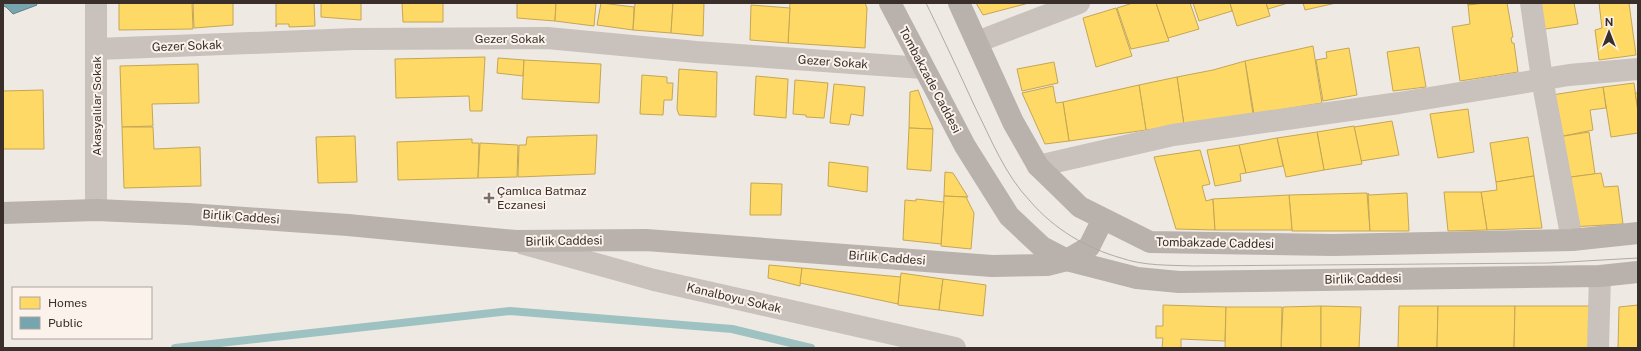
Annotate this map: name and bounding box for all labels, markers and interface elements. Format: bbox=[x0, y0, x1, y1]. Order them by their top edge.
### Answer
north arrow bbox=[1589, 12, 1629, 52]
text: N bbox=[1605, 16, 1613, 28]
street label: Tombakzade Caddesi bbox=[896, 25, 964, 135]
street label: Gezer Sokak bbox=[475, 32, 545, 46]
street label: Gezer Sokak bbox=[152, 38, 223, 54]
street label: Gezer Sokak bbox=[797, 53, 869, 71]
street label: Akasyalılar Sokak bbox=[90, 56, 104, 156]
place label: Çamlıca Batmaz Eczanesi bbox=[497, 184, 587, 212]
marker: Çamlıca Batmaz Eczanesi bbox=[484, 193, 494, 203]
street label: Birlik Caddesi bbox=[202, 207, 280, 227]
street label: Birlik Caddesi bbox=[525, 233, 603, 249]
street label: Tombakzade Caddesi bbox=[1156, 235, 1274, 251]
street label: Birlik Caddesi bbox=[848, 248, 926, 268]
street label: Birlik Caddesi bbox=[1324, 271, 1402, 287]
street label: Kanalboyu Sokak bbox=[685, 280, 783, 316]
legend bbox=[12, 287, 152, 339]
text: Homes bbox=[48, 296, 87, 310]
text: Public bbox=[48, 316, 83, 330]

